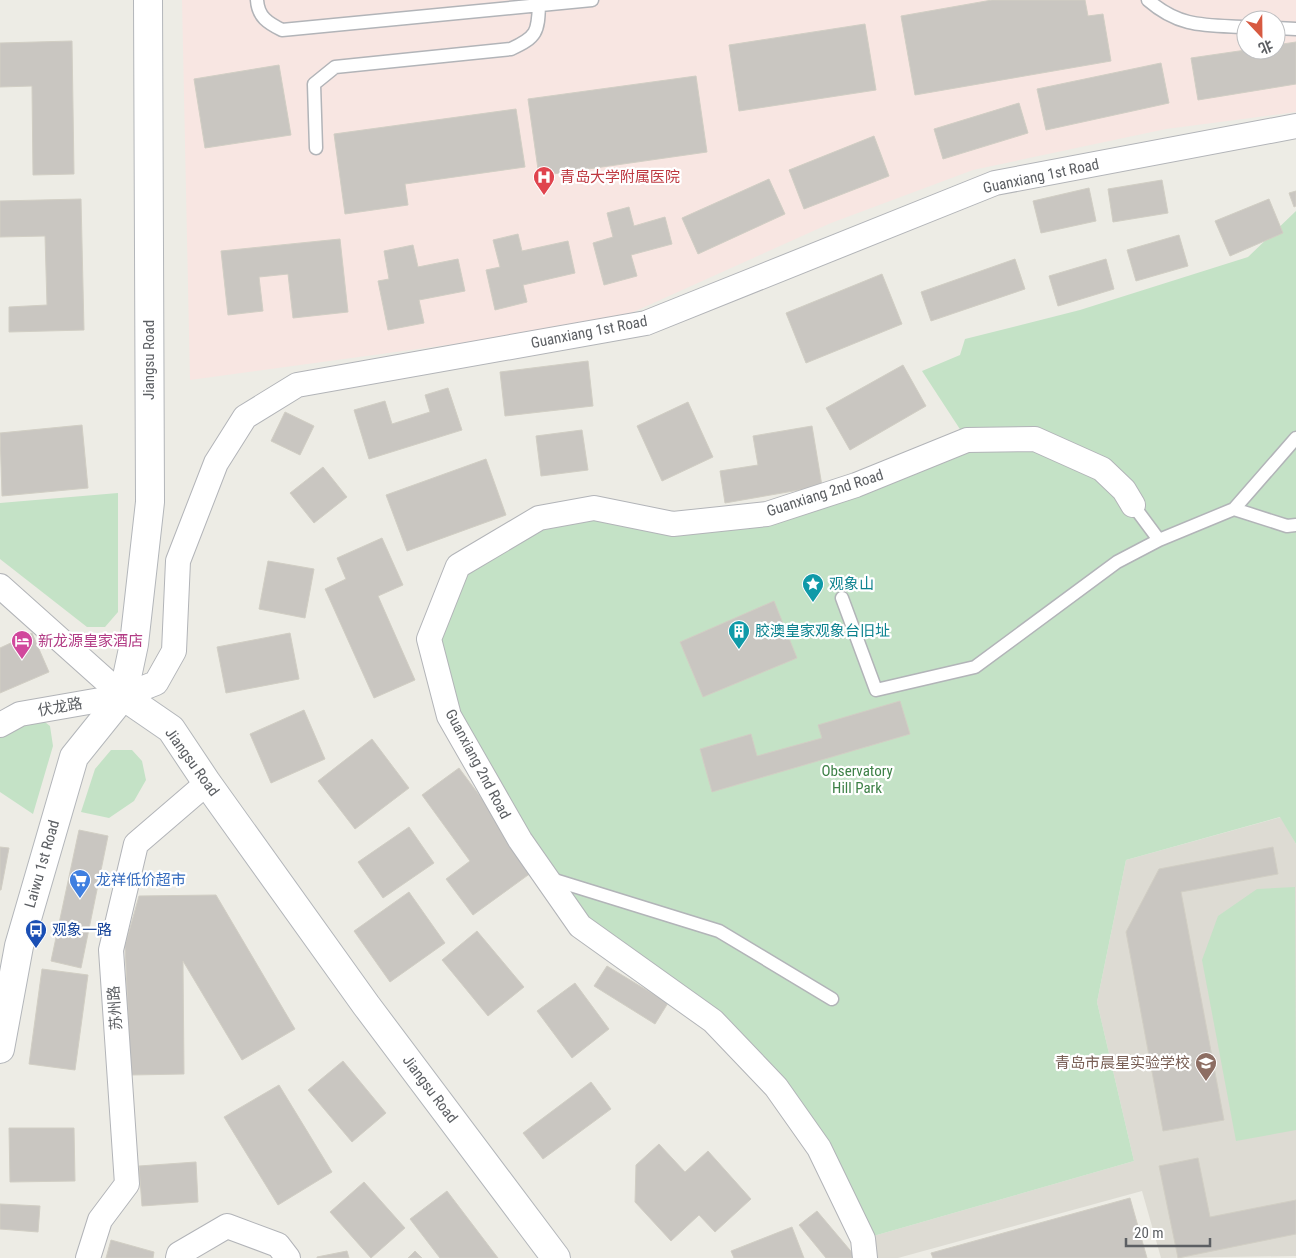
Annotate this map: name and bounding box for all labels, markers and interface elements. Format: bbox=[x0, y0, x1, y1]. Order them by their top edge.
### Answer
north arrow bbox=[1236, 10, 1286, 60]
text: 北 bbox=[1256, 37, 1275, 57]
street label: Guanxiang 1st Road bbox=[981, 155, 1101, 197]
hospital icon: 青岛大学附属医院 bbox=[532, 165, 556, 196]
place label: 青岛大学附属医院 bbox=[560, 168, 680, 186]
street label: Guanxiang 1st Road bbox=[529, 312, 649, 352]
street label: Jiangsu Road bbox=[140, 320, 158, 400]
street label: Guanxiang 2nd Road bbox=[764, 466, 886, 520]
place icon: 观象山 bbox=[801, 572, 825, 603]
place label: 观象山 bbox=[829, 575, 874, 593]
building icon: 胶澳皇家观象台旧址 bbox=[727, 619, 751, 650]
place label: 胶澳皇家观象台旧址 bbox=[755, 622, 890, 640]
hotel icon: 新龙源皇家酒店 bbox=[10, 629, 34, 660]
place label: 新龙源皇家酒店 bbox=[38, 632, 143, 650]
street label: 伏龙路 bbox=[36, 694, 84, 720]
street label: Guanxiang 2nd Road bbox=[442, 706, 514, 822]
street label: Jiangsu Road bbox=[161, 724, 223, 800]
park label: Observatory Hill Park bbox=[821, 762, 893, 797]
street label: Laiwu 1st Road bbox=[21, 818, 63, 910]
supermarket icon: 龙祥低价超市 bbox=[68, 868, 92, 899]
place label: 龙祥低价超市 bbox=[96, 871, 186, 889]
bus stop icon: 观象一路 bbox=[24, 918, 48, 949]
place label: 观象一路 bbox=[52, 921, 112, 939]
street label: 苏州路 bbox=[104, 985, 126, 1031]
school or university icon: 青岛市晨星实验学校 bbox=[1194, 1051, 1218, 1082]
street label: Jiangsu Road bbox=[399, 1052, 461, 1126]
place label: 青岛市晨星实验学校 bbox=[1055, 1054, 1190, 1072]
scale bar bbox=[1126, 1216, 1210, 1248]
text: 20 m bbox=[1134, 1224, 1164, 1242]

